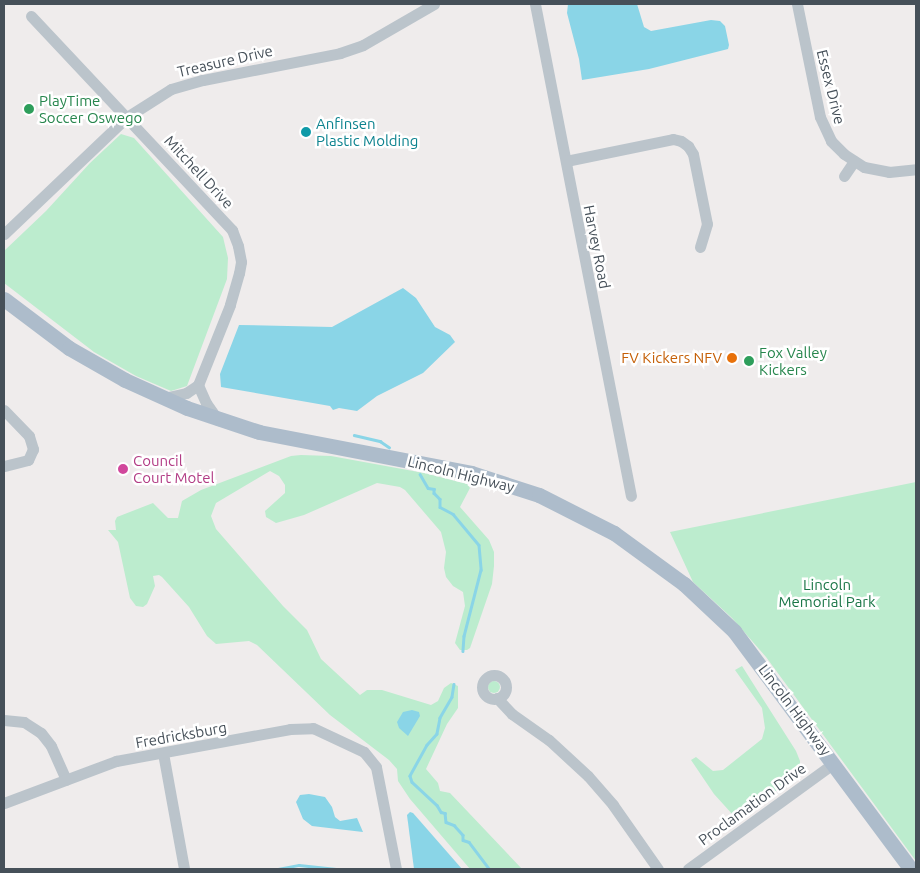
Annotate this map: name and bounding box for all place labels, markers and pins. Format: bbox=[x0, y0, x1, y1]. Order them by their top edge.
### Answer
place label: PlayTime Soccer Oswego bbox=[39, 91, 142, 126]
marker: PlayTime Soccer Oswego bbox=[23, 103, 35, 115]
place label: Anfinsen Plastic Molding bbox=[316, 114, 418, 149]
marker: Anfinsen Plastic Molding bbox=[300, 126, 312, 138]
place label: Fox Valley Kickers bbox=[759, 343, 827, 378]
place label: FV Kickers NFV bbox=[621, 349, 722, 367]
marker: FV Kickers NFV bbox=[726, 352, 738, 364]
marker: Fox Valley Kickers bbox=[743, 355, 755, 367]
place label: Council Court Motel bbox=[133, 451, 214, 486]
marker: Council Court Motel bbox=[117, 463, 129, 475]

